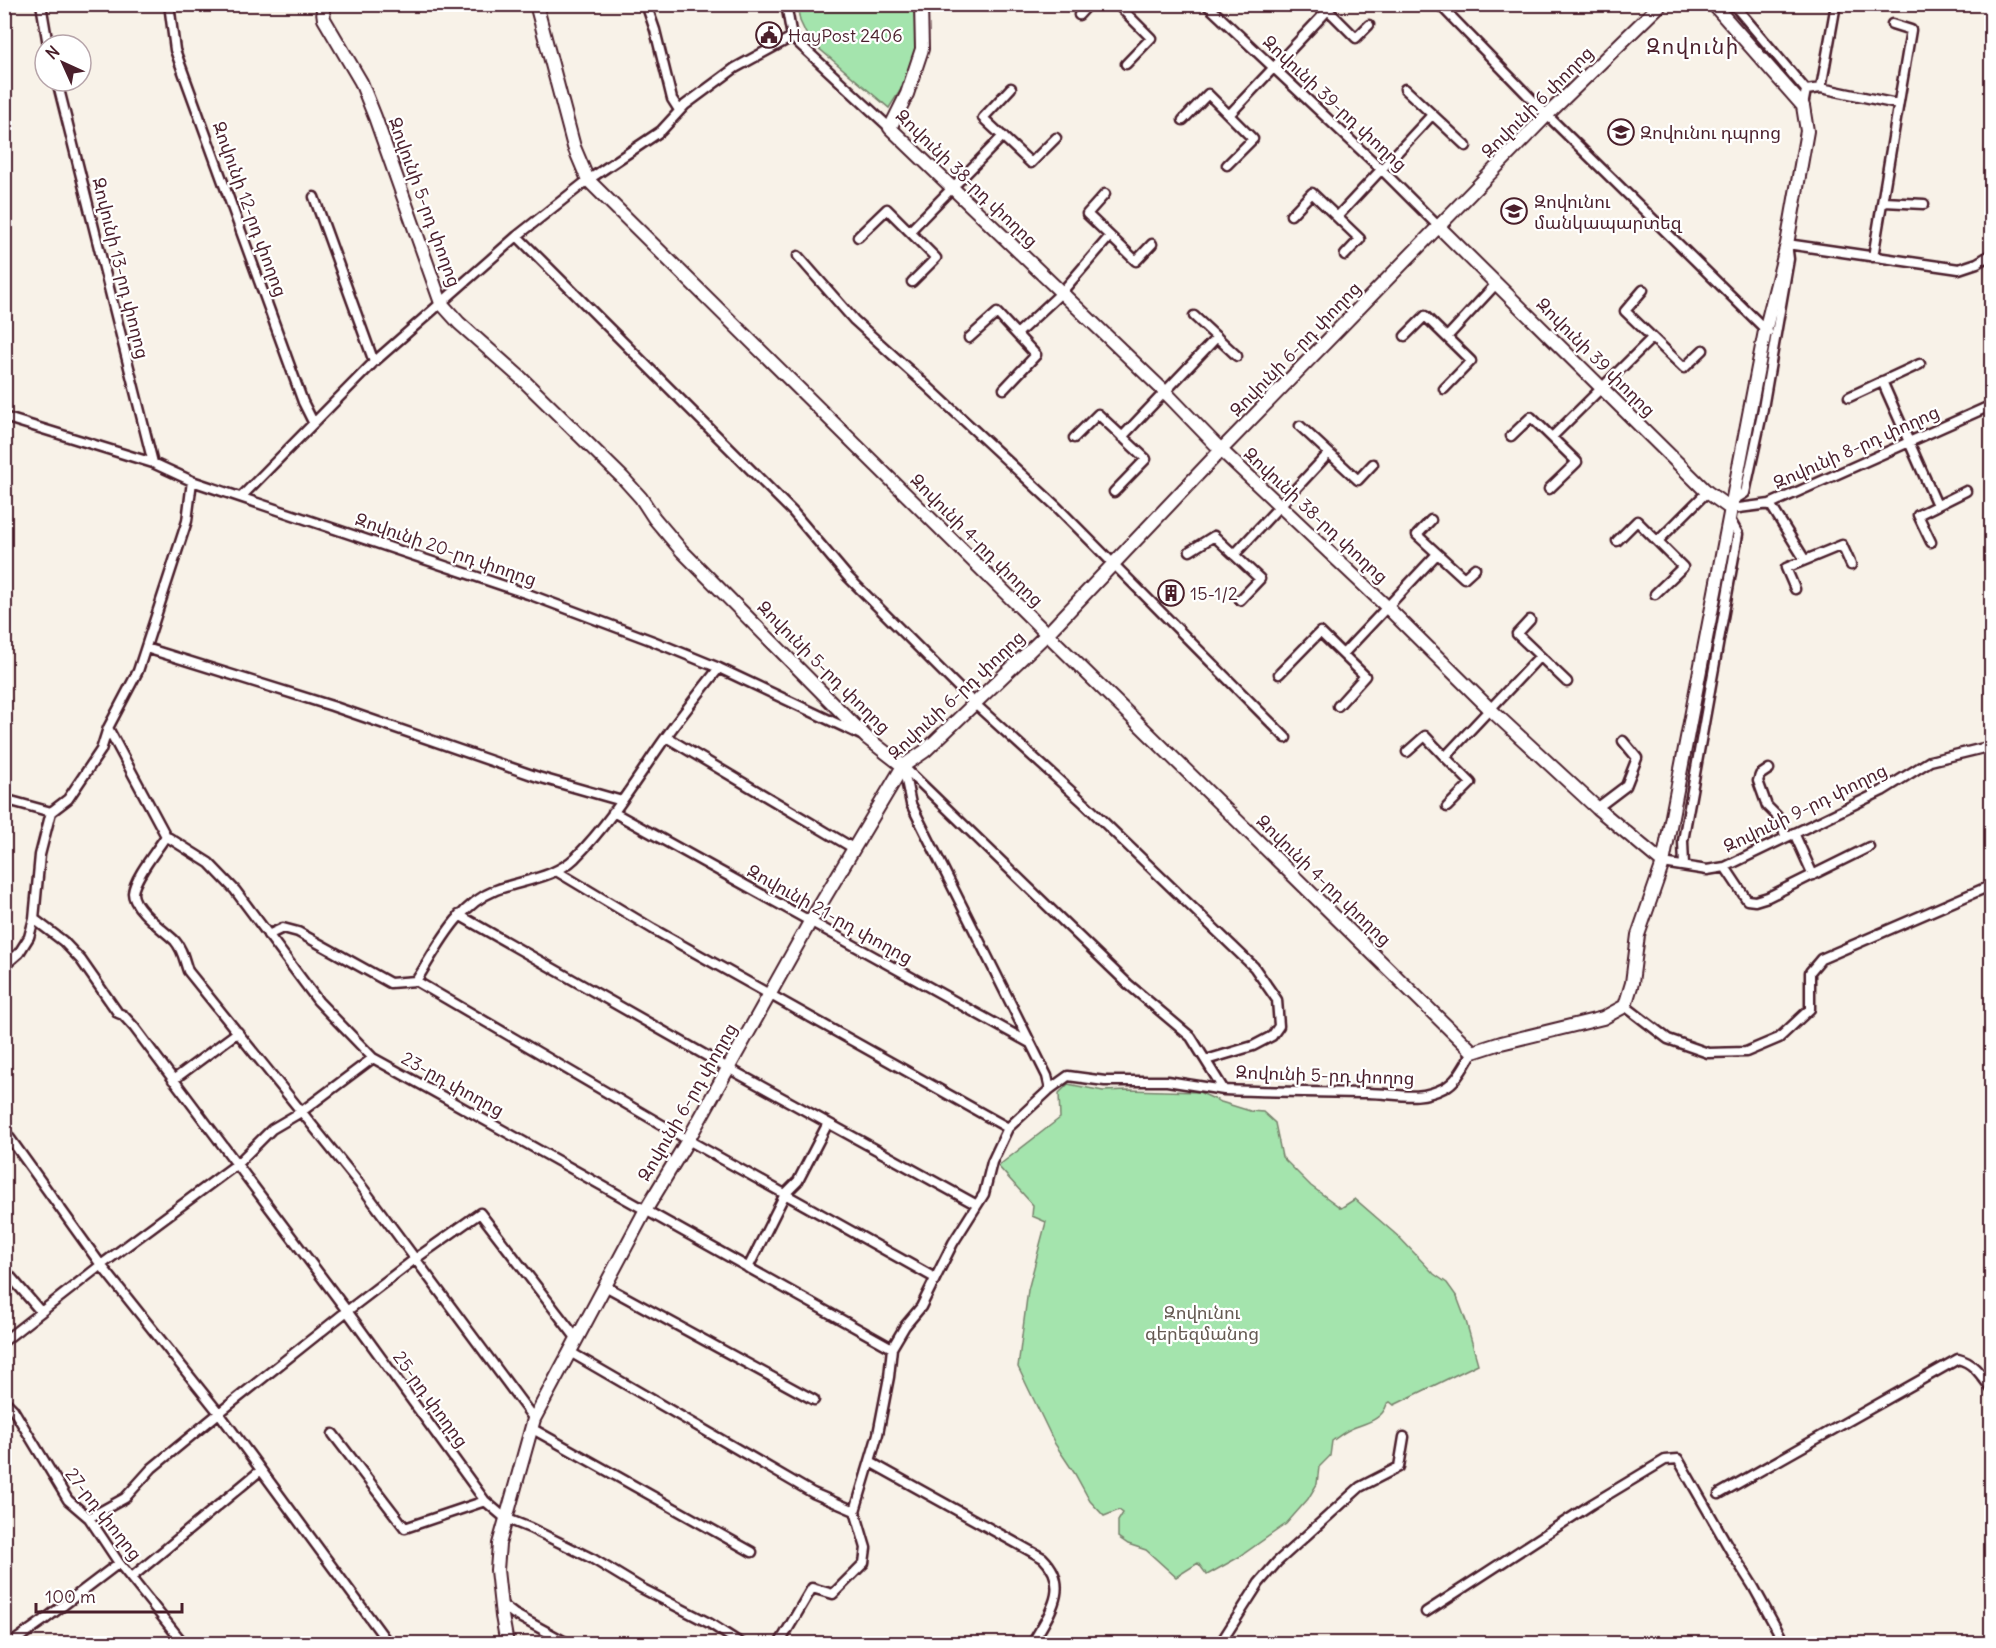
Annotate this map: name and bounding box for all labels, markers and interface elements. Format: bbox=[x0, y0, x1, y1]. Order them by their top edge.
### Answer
public building icon: HayPost 2406 bbox=[754, 20, 784, 50]
place label: HayPost 2406 bbox=[788, 24, 903, 47]
street label: Զովունի 39-րդ փողոց bbox=[1258, 30, 1412, 176]
north arrow bbox=[33, 33, 93, 93]
district label: Զովունի bbox=[1646, 33, 1740, 60]
text: N bbox=[41, 41, 63, 63]
street label: Զովունի 6 փողոց bbox=[1476, 41, 1598, 163]
street label: Զովունի 38-րդ փողոց bbox=[891, 104, 1043, 252]
street label: Զովունի 5-րդ փողոց bbox=[384, 114, 466, 290]
school or university icon: Զովունու դպրոց bbox=[1606, 117, 1636, 147]
street label: Զովունի 12-րդ փողոց bbox=[208, 118, 292, 300]
place label: Զովունու դպրոց bbox=[1640, 121, 1781, 144]
street label: Զովունի 13-րդ փողոց bbox=[87, 175, 155, 361]
place label: Զովունու մանկապարտեզ bbox=[1534, 190, 1683, 234]
school or university icon: Զովունու մանկապարտեզ bbox=[1499, 196, 1529, 226]
street label: Զովունի 6-րդ փողոց bbox=[1224, 277, 1366, 421]
street label: Զովունի 39 փողոց bbox=[1531, 292, 1661, 422]
street label: Զովունի 8-րդ փողոց bbox=[1769, 400, 1943, 494]
street label: Զովունի 38-րդ փողոց bbox=[1239, 442, 1393, 588]
street label: Զովունի 4-րդ փողոց bbox=[905, 468, 1049, 612]
street label: Զովունի 20-րդ փողոց bbox=[352, 507, 540, 591]
building icon: 15-1/2 bbox=[1156, 578, 1186, 608]
place label: 15-1/2 bbox=[1190, 582, 1238, 605]
street label: Զովունի 5-րդ փողոց bbox=[753, 596, 895, 738]
street label: Զովունի 6-րդ փողոց bbox=[883, 625, 1029, 765]
street label: Զովունի 9-րդ փողոց bbox=[1719, 758, 1891, 858]
street label: Զովունի 4-րդ փողոց bbox=[1252, 809, 1396, 951]
street label: Զովունի 21-րդ փողոց bbox=[743, 859, 917, 969]
street label: Զովունի 6-րդ փողոց bbox=[632, 1019, 742, 1185]
street label: 23-րդ փողոց bbox=[398, 1046, 508, 1122]
street label: Զովունի 5-րդ փողոց bbox=[1235, 1060, 1415, 1090]
park label: Զովունու գերեզմանոց bbox=[1145, 1301, 1259, 1345]
street label: 25-րդ փողոց bbox=[388, 1346, 474, 1452]
street label: 27-րդ փողոց bbox=[61, 1463, 147, 1565]
scale bar bbox=[36, 1576, 182, 1614]
text: 100 m bbox=[45, 1585, 96, 1608]

